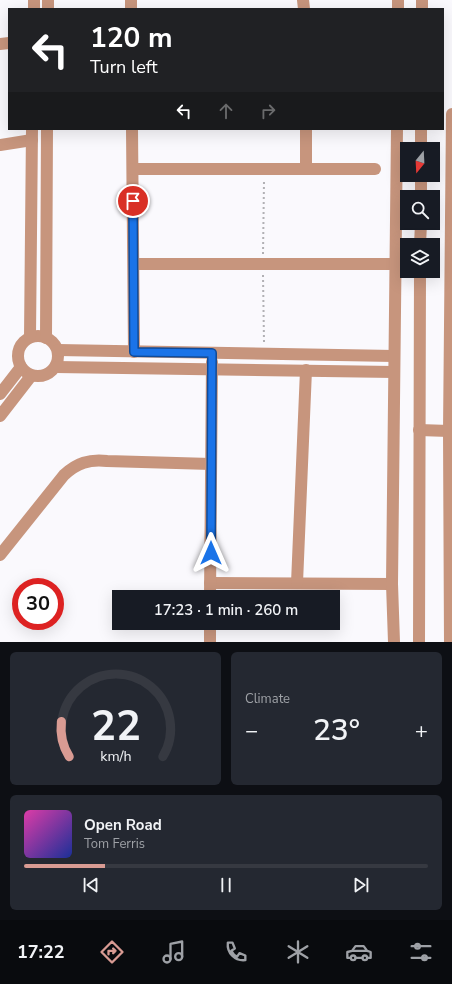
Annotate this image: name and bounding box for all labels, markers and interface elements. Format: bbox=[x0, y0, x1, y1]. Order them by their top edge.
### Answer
text: 120 m bbox=[90, 19, 173, 57]
icon: left bbox=[24, 24, 76, 76]
text: Turn left bbox=[90, 55, 158, 79]
icon: left bbox=[173, 100, 195, 122]
icon: ahead bbox=[215, 100, 237, 122]
icon: right bbox=[257, 100, 279, 122]
north arrow bbox=[400, 142, 440, 182]
map controls bbox=[400, 142, 440, 278]
pin bbox=[116, 184, 150, 218]
icon: arrive bbox=[122, 190, 144, 212]
button: search bbox=[400, 190, 440, 230]
button: layers bbox=[400, 238, 440, 278]
position arrow bbox=[190, 532, 232, 574]
speed limit sign: 30 bbox=[12, 578, 64, 630]
text: 17:23 · 1 min · 260 m bbox=[154, 600, 298, 620]
text: Climate bbox=[245, 690, 290, 708]
text: 22 bbox=[91, 697, 140, 754]
text: 23° bbox=[313, 710, 360, 751]
text: − bbox=[245, 716, 258, 746]
text: + bbox=[415, 716, 428, 746]
text: km/h bbox=[100, 746, 131, 765]
text: Open Road bbox=[84, 815, 162, 835]
text: Tom Ferris bbox=[84, 835, 145, 853]
icon: previous bbox=[80, 874, 102, 896]
icon: pause bbox=[215, 874, 237, 896]
icon: next bbox=[350, 874, 372, 896]
icon: directions bbox=[98, 938, 126, 966]
icon: music bbox=[160, 938, 188, 966]
icon: phone bbox=[222, 938, 250, 966]
icon: climate bbox=[284, 938, 312, 966]
icon: car bbox=[345, 938, 373, 966]
icon: filters bbox=[407, 938, 435, 966]
text: 17:22 bbox=[17, 940, 65, 964]

